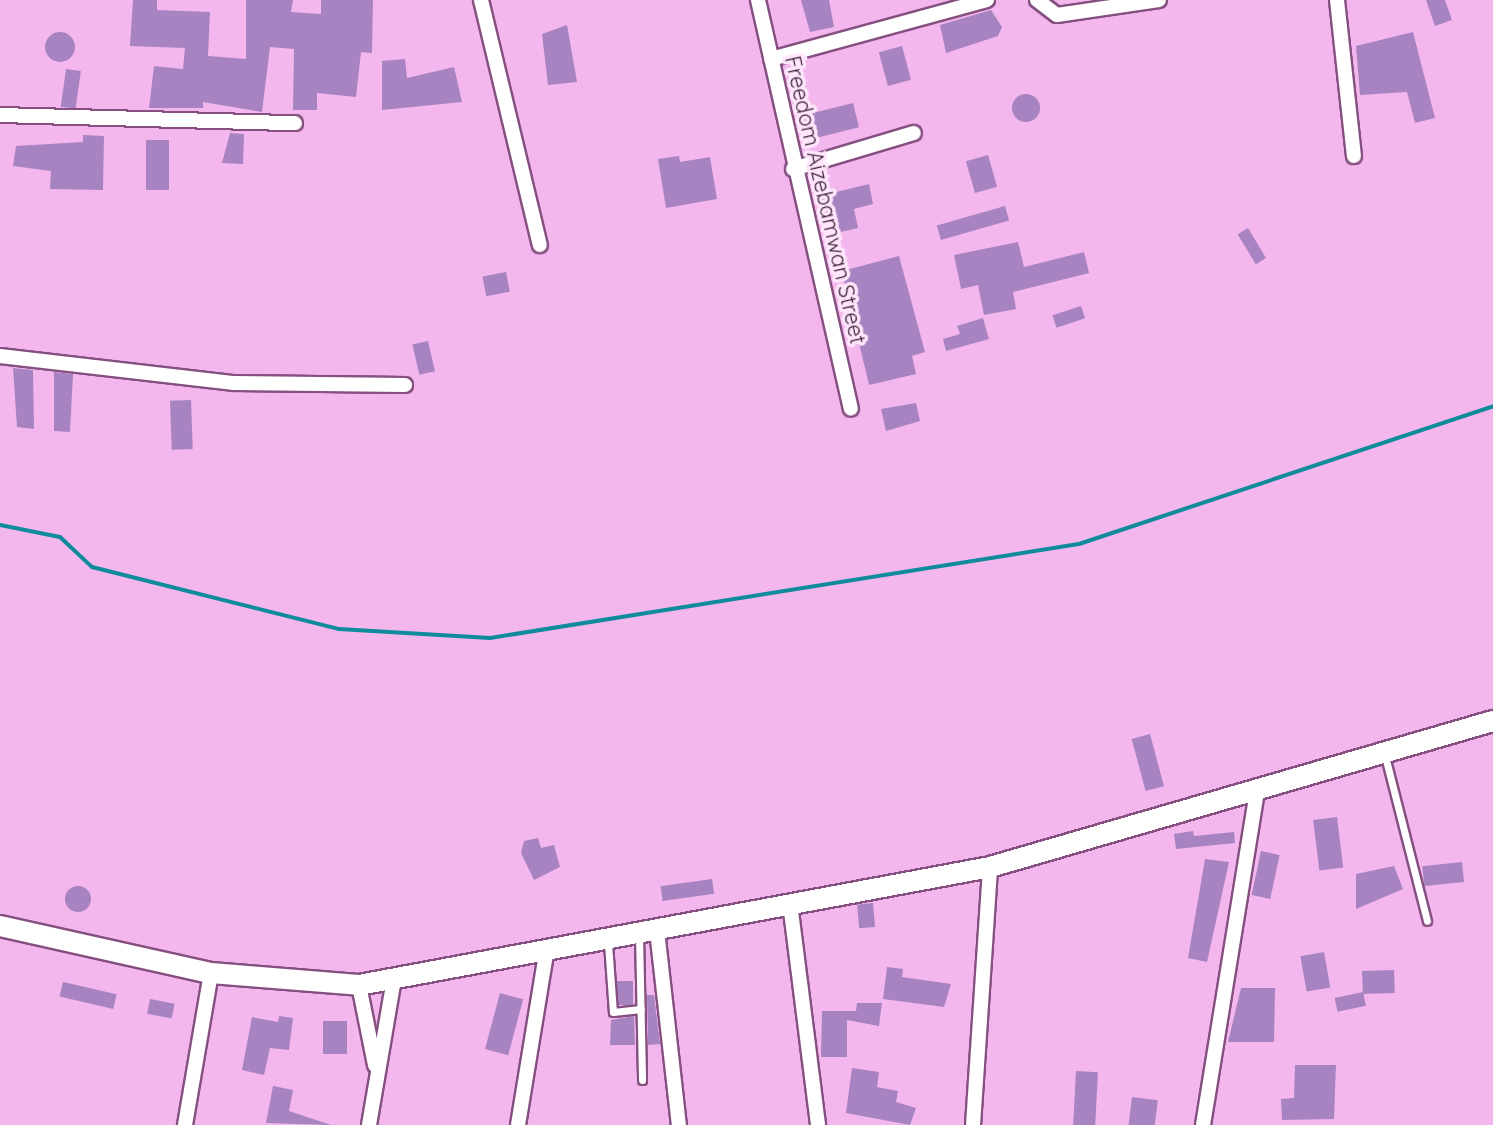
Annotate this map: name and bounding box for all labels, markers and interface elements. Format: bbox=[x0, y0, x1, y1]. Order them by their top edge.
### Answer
street label: Freedom Aizebamwan Street bbox=[779, 53, 871, 347]

